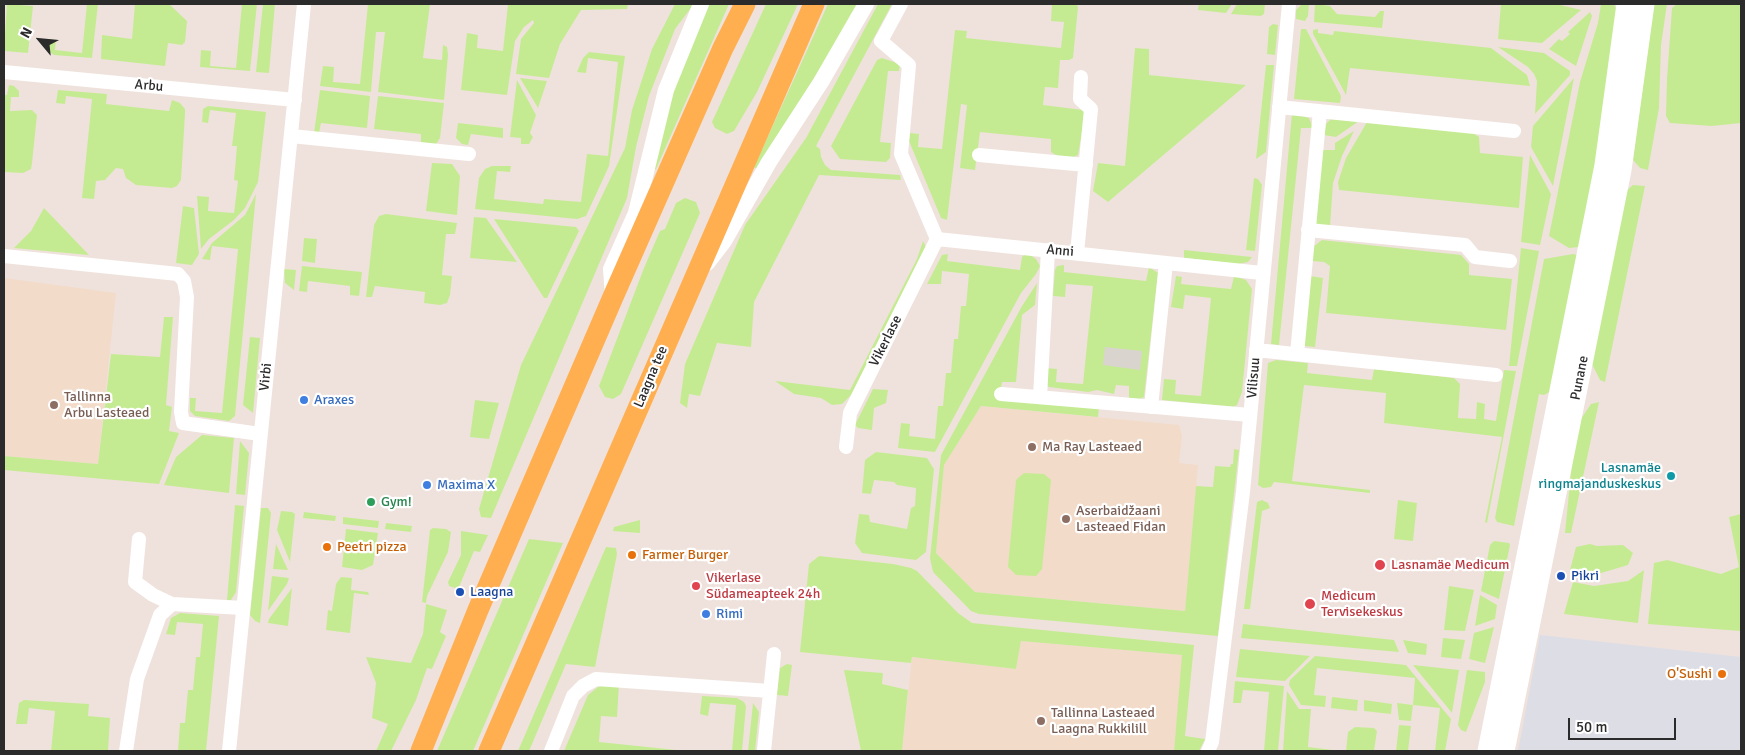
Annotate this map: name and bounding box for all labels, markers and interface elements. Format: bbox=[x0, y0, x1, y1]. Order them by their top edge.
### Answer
north arrow bbox=[15, 15, 65, 65]
text: N bbox=[17, 24, 36, 41]
street label: Arbu bbox=[134, 76, 164, 96]
street label: Anni bbox=[1046, 241, 1074, 261]
street label: Vikerlase bbox=[866, 313, 906, 369]
street label: Laagna tee bbox=[631, 344, 671, 410]
street label: Punane bbox=[1567, 354, 1593, 402]
street label: Vilisuu bbox=[1244, 357, 1264, 399]
street label: Virbi bbox=[256, 362, 276, 392]
place label: Tallinna Arbu Lasteaed bbox=[64, 389, 149, 422]
place label: Araxes bbox=[314, 392, 354, 408]
marker: Araxes bbox=[298, 394, 310, 406]
marker: Tallinna Arbu Lasteaed bbox=[48, 399, 60, 411]
place label: Ma Ray Lasteaed bbox=[1042, 439, 1142, 455]
marker: Ma Ray Lasteaed bbox=[1026, 441, 1038, 453]
place label: Lasnamäe ringmajanduskeskus bbox=[1538, 460, 1661, 492]
marker: Lasnamäe ringmajanduskeskus bbox=[1665, 470, 1677, 482]
place label: Maxima X bbox=[437, 477, 495, 493]
marker: Maxima X bbox=[421, 479, 433, 491]
place label: Gym! bbox=[381, 494, 412, 510]
marker: Gym! bbox=[365, 496, 377, 508]
place label: Aserbaidžaani Lasteaed Fidan bbox=[1076, 503, 1166, 536]
marker: Aserbaidžaani Lasteaed Fidan bbox=[1060, 513, 1072, 525]
place label: Peetri pizza bbox=[337, 539, 407, 555]
marker: Peetri pizza bbox=[321, 541, 333, 553]
place label: Farmer Burger bbox=[642, 547, 728, 563]
marker: Farmer Burger bbox=[626, 549, 638, 561]
place label: Lasnamäe Medicum bbox=[1391, 557, 1509, 573]
marker: Lasnamäe Medicum bbox=[1373, 558, 1387, 572]
place label: Pikri bbox=[1571, 568, 1599, 584]
place label: Vikerlase Südameapteek 24h bbox=[706, 570, 820, 602]
marker: Pikri bbox=[1555, 570, 1567, 582]
marker: Vikerlase Südameapteek 24h bbox=[690, 580, 702, 592]
place label: Laagna bbox=[470, 584, 513, 600]
marker: Laagna bbox=[454, 586, 466, 598]
place label: Medicum Tervisekeskus bbox=[1321, 588, 1403, 620]
marker: Medicum Tervisekeskus bbox=[1303, 597, 1317, 611]
place label: Rimi bbox=[716, 606, 743, 622]
marker: Rimi bbox=[700, 608, 712, 620]
place label: O'Sushi bbox=[1667, 666, 1712, 682]
marker: O'Sushi bbox=[1716, 668, 1728, 680]
place label: Tallinna Lasteaed Laagna Rukkilill bbox=[1051, 705, 1155, 738]
scale bar bbox=[1570, 708, 1678, 740]
marker: Tallinna Lasteaed Laagna Rukkilill bbox=[1035, 715, 1047, 727]
text: 50 m bbox=[1576, 718, 1607, 736]

